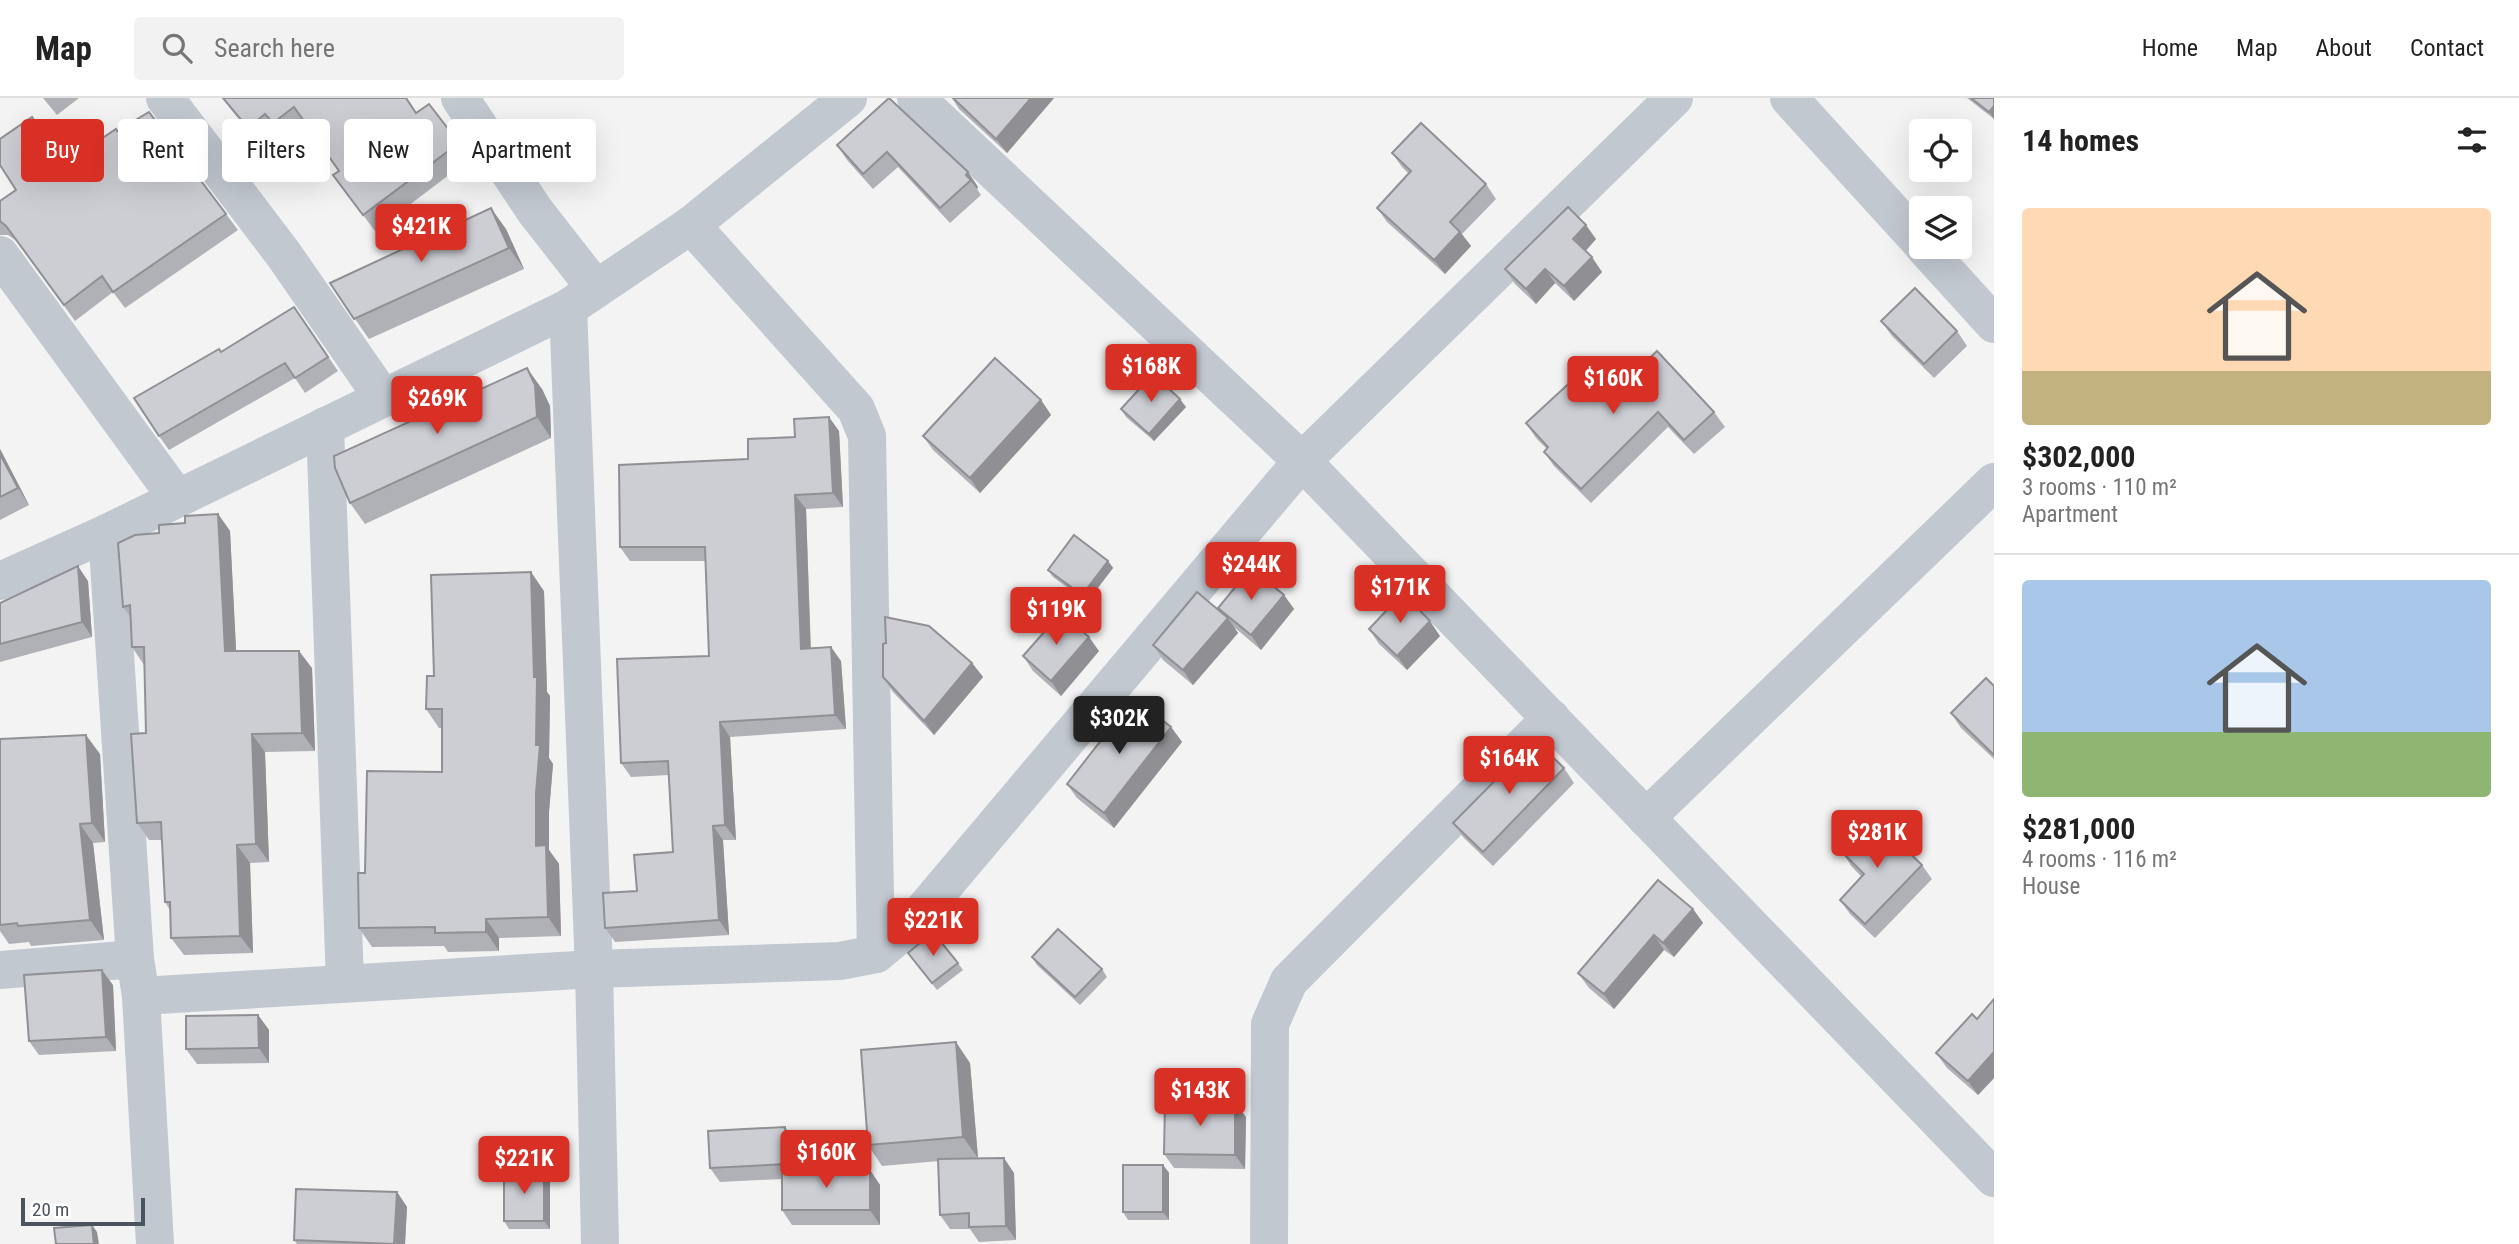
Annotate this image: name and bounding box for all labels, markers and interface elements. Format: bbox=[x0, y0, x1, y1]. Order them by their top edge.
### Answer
search box bbox=[134, 17, 624, 80]
text: Map bbox=[35, 29, 92, 68]
icon: search bbox=[158, 29, 196, 67]
text: Search here bbox=[214, 33, 335, 63]
text: Home bbox=[2142, 34, 2198, 62]
text: Map bbox=[2236, 34, 2278, 62]
text: About bbox=[2316, 34, 2372, 62]
text: Contact bbox=[2410, 34, 2484, 62]
chip: Buy bbox=[21, 119, 104, 182]
chip: Rent bbox=[118, 119, 208, 182]
chip: Filters bbox=[222, 119, 330, 182]
chip: New bbox=[344, 119, 433, 182]
chip: Apartment bbox=[447, 119, 596, 182]
map controls bbox=[1909, 119, 1972, 259]
button: locate bbox=[1909, 119, 1972, 182]
icon: filters bbox=[2453, 121, 2491, 159]
text: 14 homes bbox=[2022, 123, 2139, 158]
button: layers bbox=[1909, 196, 1972, 259]
pin: $421K bbox=[372, 204, 470, 264]
text: $421K bbox=[391, 213, 451, 240]
icon: home bbox=[2194, 253, 2320, 379]
pin: $168K bbox=[1102, 344, 1200, 404]
text: $168K bbox=[1121, 353, 1181, 380]
pin: $160K bbox=[1564, 356, 1662, 416]
text: $160K bbox=[1583, 365, 1643, 392]
pin: $269K bbox=[388, 376, 486, 436]
text: $269K bbox=[407, 385, 467, 412]
text: $302,000 bbox=[2022, 439, 2135, 474]
text: 3 rooms · 110 m² bbox=[2022, 474, 2177, 501]
text: Apartment bbox=[2022, 501, 2118, 528]
pin: $244K bbox=[1202, 542, 1300, 602]
text: $244K bbox=[1221, 551, 1281, 578]
pin: $171K bbox=[1351, 566, 1449, 625]
text: $171K bbox=[1370, 574, 1430, 601]
pin: $119K bbox=[1007, 588, 1105, 647]
text: $119K bbox=[1026, 596, 1086, 623]
icon: home bbox=[2194, 625, 2320, 751]
pin: $302K bbox=[1070, 696, 1168, 756]
text: $302K bbox=[1089, 705, 1149, 732]
pin: $164K bbox=[1460, 736, 1558, 796]
text: $164K bbox=[1479, 745, 1539, 772]
pin: $281K bbox=[1828, 810, 1926, 870]
text: $281,000 bbox=[2022, 811, 2135, 846]
text: $281K bbox=[1847, 819, 1907, 846]
text: 4 rooms · 116 m² bbox=[2022, 846, 2177, 873]
text: House bbox=[2022, 873, 2080, 900]
pin: $221K bbox=[884, 898, 982, 958]
text: $221K bbox=[903, 907, 963, 934]
pin: $143K bbox=[1151, 1068, 1249, 1128]
text: $143K bbox=[1170, 1077, 1230, 1104]
pin: $160K bbox=[777, 1130, 875, 1190]
pin: $221K bbox=[475, 1136, 573, 1196]
text: $160K bbox=[796, 1139, 856, 1166]
text: $221K bbox=[494, 1145, 554, 1172]
scale bar bbox=[21, 1195, 145, 1227]
text: 20 m bbox=[32, 1198, 69, 1221]

